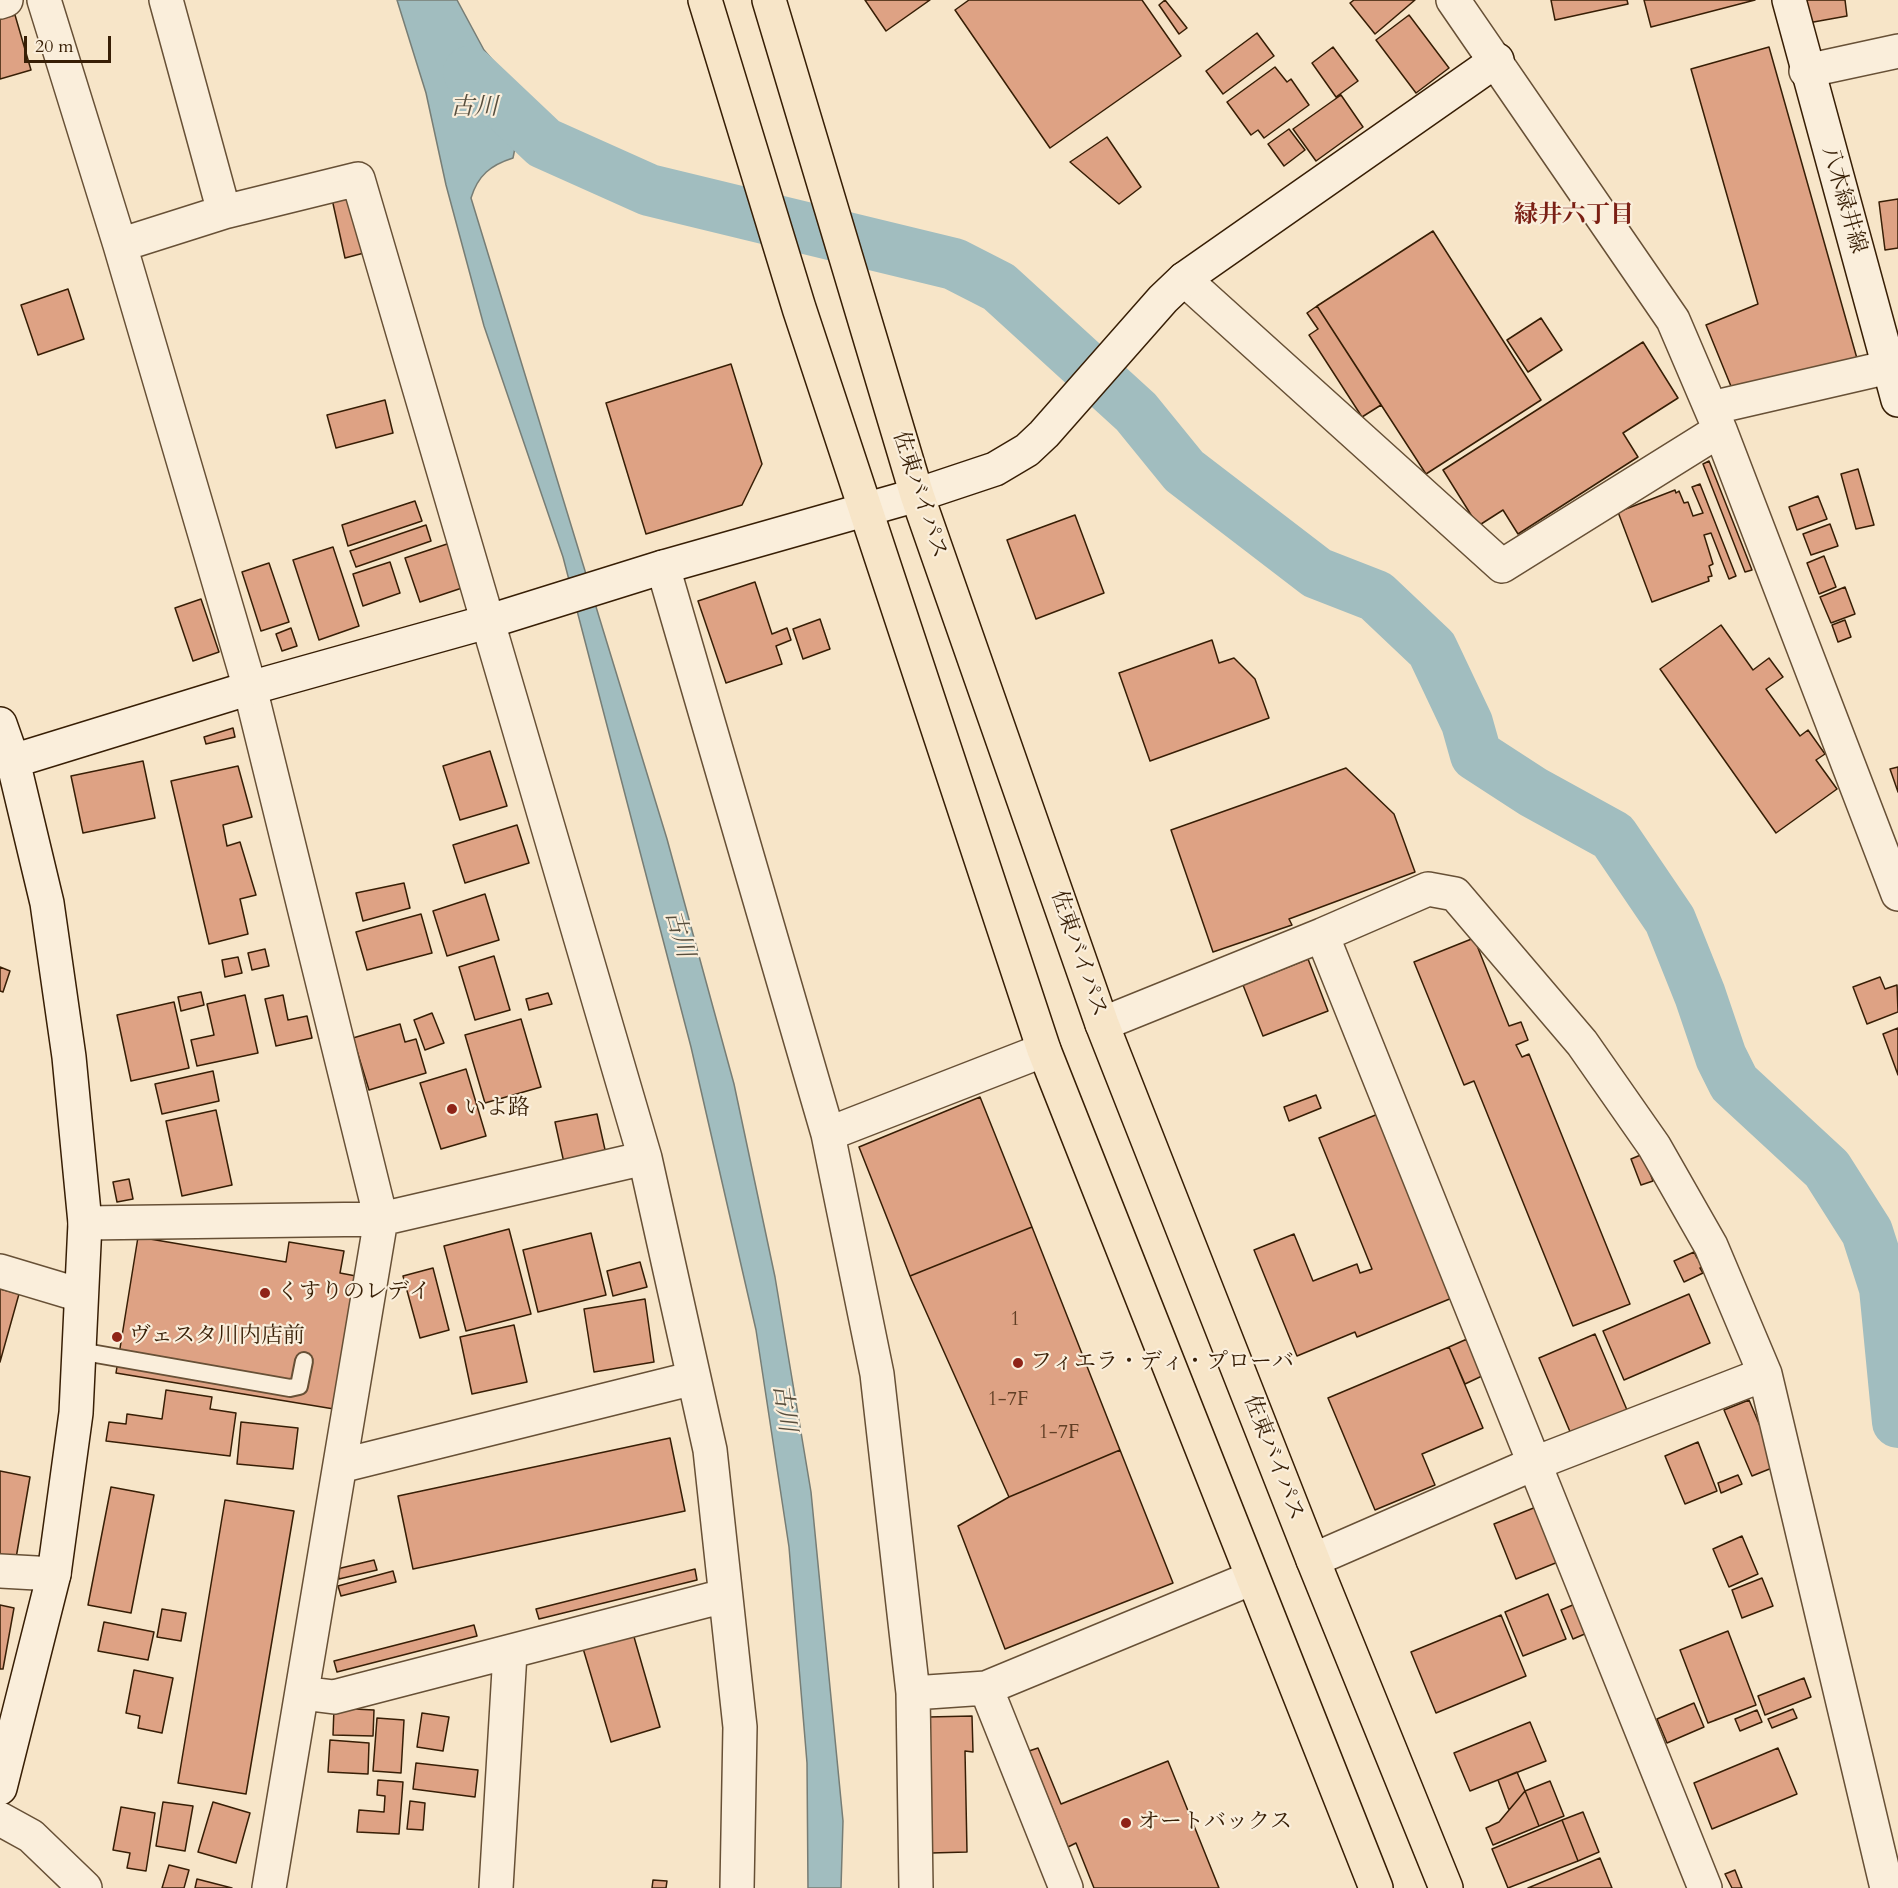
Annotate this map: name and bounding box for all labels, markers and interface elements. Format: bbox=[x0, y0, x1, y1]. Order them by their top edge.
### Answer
scale bar bbox=[27, 24, 114, 62]
text: 20 m bbox=[35, 34, 74, 59]
water label: 古川 bbox=[450, 94, 498, 122]
street label: 八木緑井線 bbox=[1815, 143, 1871, 257]
district label: 緑井六丁目 bbox=[1514, 202, 1634, 230]
street label: 佐東バイパス bbox=[886, 428, 952, 562]
street label: 佐東バイパス bbox=[1044, 887, 1112, 1021]
water label: 古川 bbox=[658, 907, 698, 961]
place label: いよ路 bbox=[464, 1096, 530, 1122]
marker: いよ路 bbox=[445, 1102, 459, 1116]
place label: くすりのレデイ bbox=[277, 1280, 431, 1306]
marker: くすりのレデイ bbox=[258, 1286, 272, 1300]
house number: 1 bbox=[1010, 1308, 1020, 1332]
place label: ヴェスタ川内店前 bbox=[129, 1324, 305, 1350]
marker: ヴェスタ川内店前 bbox=[110, 1330, 124, 1344]
place label: フィエラ・ディ・プローバ bbox=[1030, 1350, 1294, 1376]
marker: フィエラ・ディ・プローバ bbox=[1011, 1356, 1025, 1370]
water label: 古川 bbox=[765, 1382, 801, 1434]
house number: 1-7F bbox=[988, 1388, 1028, 1412]
street label: 佐東バイパス bbox=[1237, 1392, 1309, 1524]
house number: 1-7F bbox=[1039, 1421, 1079, 1445]
place label: オートバックス bbox=[1138, 1810, 1292, 1836]
marker: オートバックス bbox=[1119, 1816, 1133, 1830]

